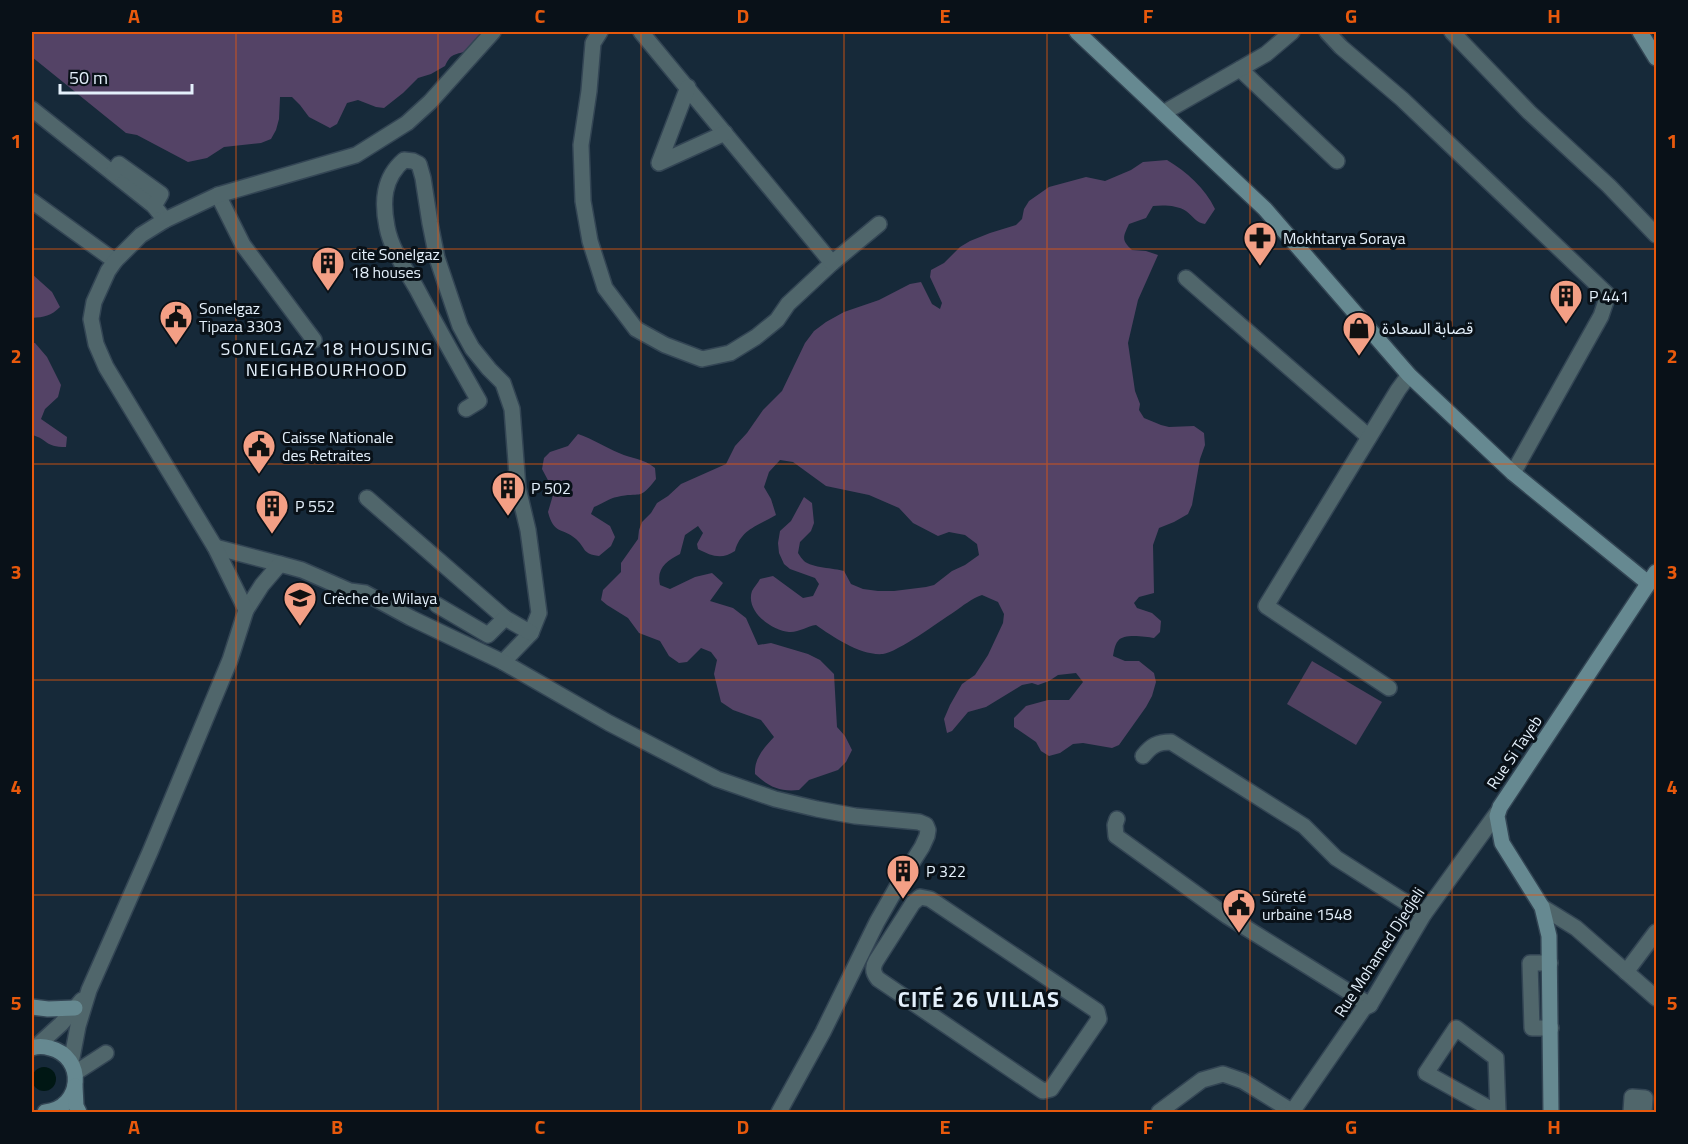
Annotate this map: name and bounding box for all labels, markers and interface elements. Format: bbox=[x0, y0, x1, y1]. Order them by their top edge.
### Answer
text: A bbox=[128, 0, 140, 31]
text: B bbox=[331, 0, 343, 31]
text: C bbox=[535, 0, 546, 31]
text: D bbox=[737, 0, 749, 31]
text: E bbox=[939, 0, 951, 31]
text: F bbox=[1143, 0, 1154, 31]
text: G bbox=[1345, 0, 1357, 31]
text: H bbox=[1547, 0, 1561, 31]
scale bar bbox=[60, 57, 192, 95]
text: 50 m bbox=[69, 64, 108, 91]
text: 1 bbox=[10, 125, 22, 156]
text: 1 bbox=[1666, 125, 1678, 156]
pharmacy icon: Mokhtarya Soraya bbox=[1242, 220, 1278, 267]
place label: Mokhtarya Soraya bbox=[1283, 226, 1406, 250]
place label: cite Sonelgaz 18 houses bbox=[351, 242, 440, 284]
building icon: cite Sonelgaz 18 houses bbox=[310, 245, 346, 292]
building icon: P 441 bbox=[1548, 278, 1584, 325]
place label: P 441 bbox=[1589, 284, 1629, 308]
place label: Sonelgaz Tipaza 3303 bbox=[199, 296, 282, 338]
public building icon: Sonelgaz Tipaza 3303 bbox=[158, 299, 194, 346]
shop icon: قصابة السعادة bbox=[1341, 310, 1377, 357]
place label: قصابة السعادة bbox=[1382, 316, 1473, 340]
district label: SONELGAZ 18 HOUSING NEIGHBOURHOOD bbox=[220, 335, 434, 383]
text: 2 bbox=[10, 340, 22, 371]
text: 2 bbox=[1666, 340, 1678, 371]
place label: Caisse Nationale des Retraites bbox=[282, 425, 394, 467]
public building icon: Caisse Nationale des Retraites bbox=[241, 428, 277, 475]
building icon: P 502 bbox=[490, 470, 526, 517]
place label: P 502 bbox=[531, 476, 571, 500]
building icon: P 552 bbox=[254, 488, 290, 535]
place label: P 552 bbox=[295, 494, 335, 518]
text: 3 bbox=[10, 556, 22, 587]
text: 3 bbox=[1666, 556, 1678, 587]
school or university icon: Crèche de Wilaya bbox=[282, 580, 318, 627]
place label: Crèche de Wilaya bbox=[323, 586, 437, 610]
street label: Rue Si Tayeb bbox=[1480, 710, 1548, 794]
text: 4 bbox=[10, 771, 22, 802]
text: 4 bbox=[1666, 771, 1678, 802]
building icon: P 322 bbox=[885, 853, 921, 900]
place label: P 322 bbox=[926, 859, 966, 883]
street label: Rue Mohamed Djedjeli bbox=[1328, 882, 1430, 1022]
place label: Sûreté urbaine 1548 bbox=[1262, 884, 1352, 926]
public building icon: Sûreté urbaine 1548 bbox=[1221, 887, 1257, 934]
district label: CITÉ 26 VILLAS bbox=[898, 982, 1060, 1016]
text: 5 bbox=[10, 987, 22, 1018]
text: 5 bbox=[1666, 987, 1678, 1018]
text: A bbox=[128, 1111, 140, 1142]
text: B bbox=[331, 1111, 343, 1142]
text: C bbox=[535, 1111, 546, 1142]
text: D bbox=[737, 1111, 749, 1142]
text: E bbox=[939, 1111, 951, 1142]
text: F bbox=[1143, 1111, 1154, 1142]
text: G bbox=[1345, 1111, 1357, 1142]
text: H bbox=[1547, 1111, 1561, 1142]

